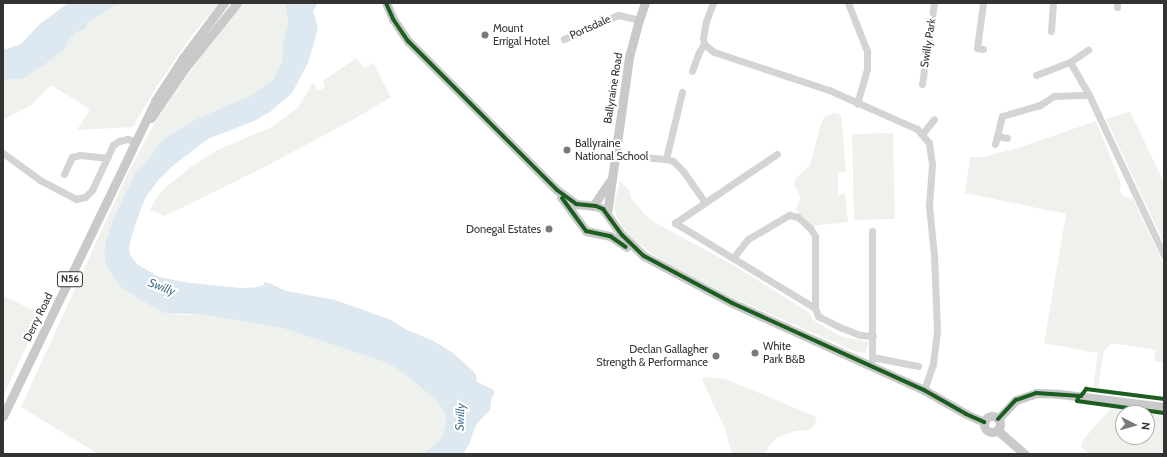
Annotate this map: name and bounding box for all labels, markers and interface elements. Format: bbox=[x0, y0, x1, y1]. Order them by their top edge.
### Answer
street label: Portsdale bbox=[567, 12, 613, 42]
street label: Swilly Park bbox=[918, 17, 938, 69]
place label: Mount Errigal Hotel bbox=[493, 22, 550, 48]
marker: Mount Errigal Hotel bbox=[480, 30, 490, 40]
street label: Ballyraine Road bbox=[601, 52, 625, 124]
place label: Ballyraine National School bbox=[575, 137, 648, 163]
marker: Ballyraine National School bbox=[562, 145, 572, 155]
place label: Donegal Estates bbox=[466, 222, 541, 236]
marker: Donegal Estates bbox=[544, 224, 554, 234]
road number: N56 bbox=[56, 271, 84, 287]
water label: Swilly bbox=[146, 275, 178, 299]
street label: Derry Road bbox=[21, 291, 55, 343]
place label: White Park B&B bbox=[763, 340, 805, 366]
place label: Declan Gallagher Strength & Performance bbox=[596, 343, 708, 369]
marker: White Park B&B bbox=[750, 348, 760, 358]
marker: Declan Gallagher Strength & Performance bbox=[711, 351, 721, 361]
water label: Swilly bbox=[452, 403, 468, 431]
north arrow bbox=[1115, 405, 1155, 445]
text: N bbox=[1139, 422, 1153, 431]

